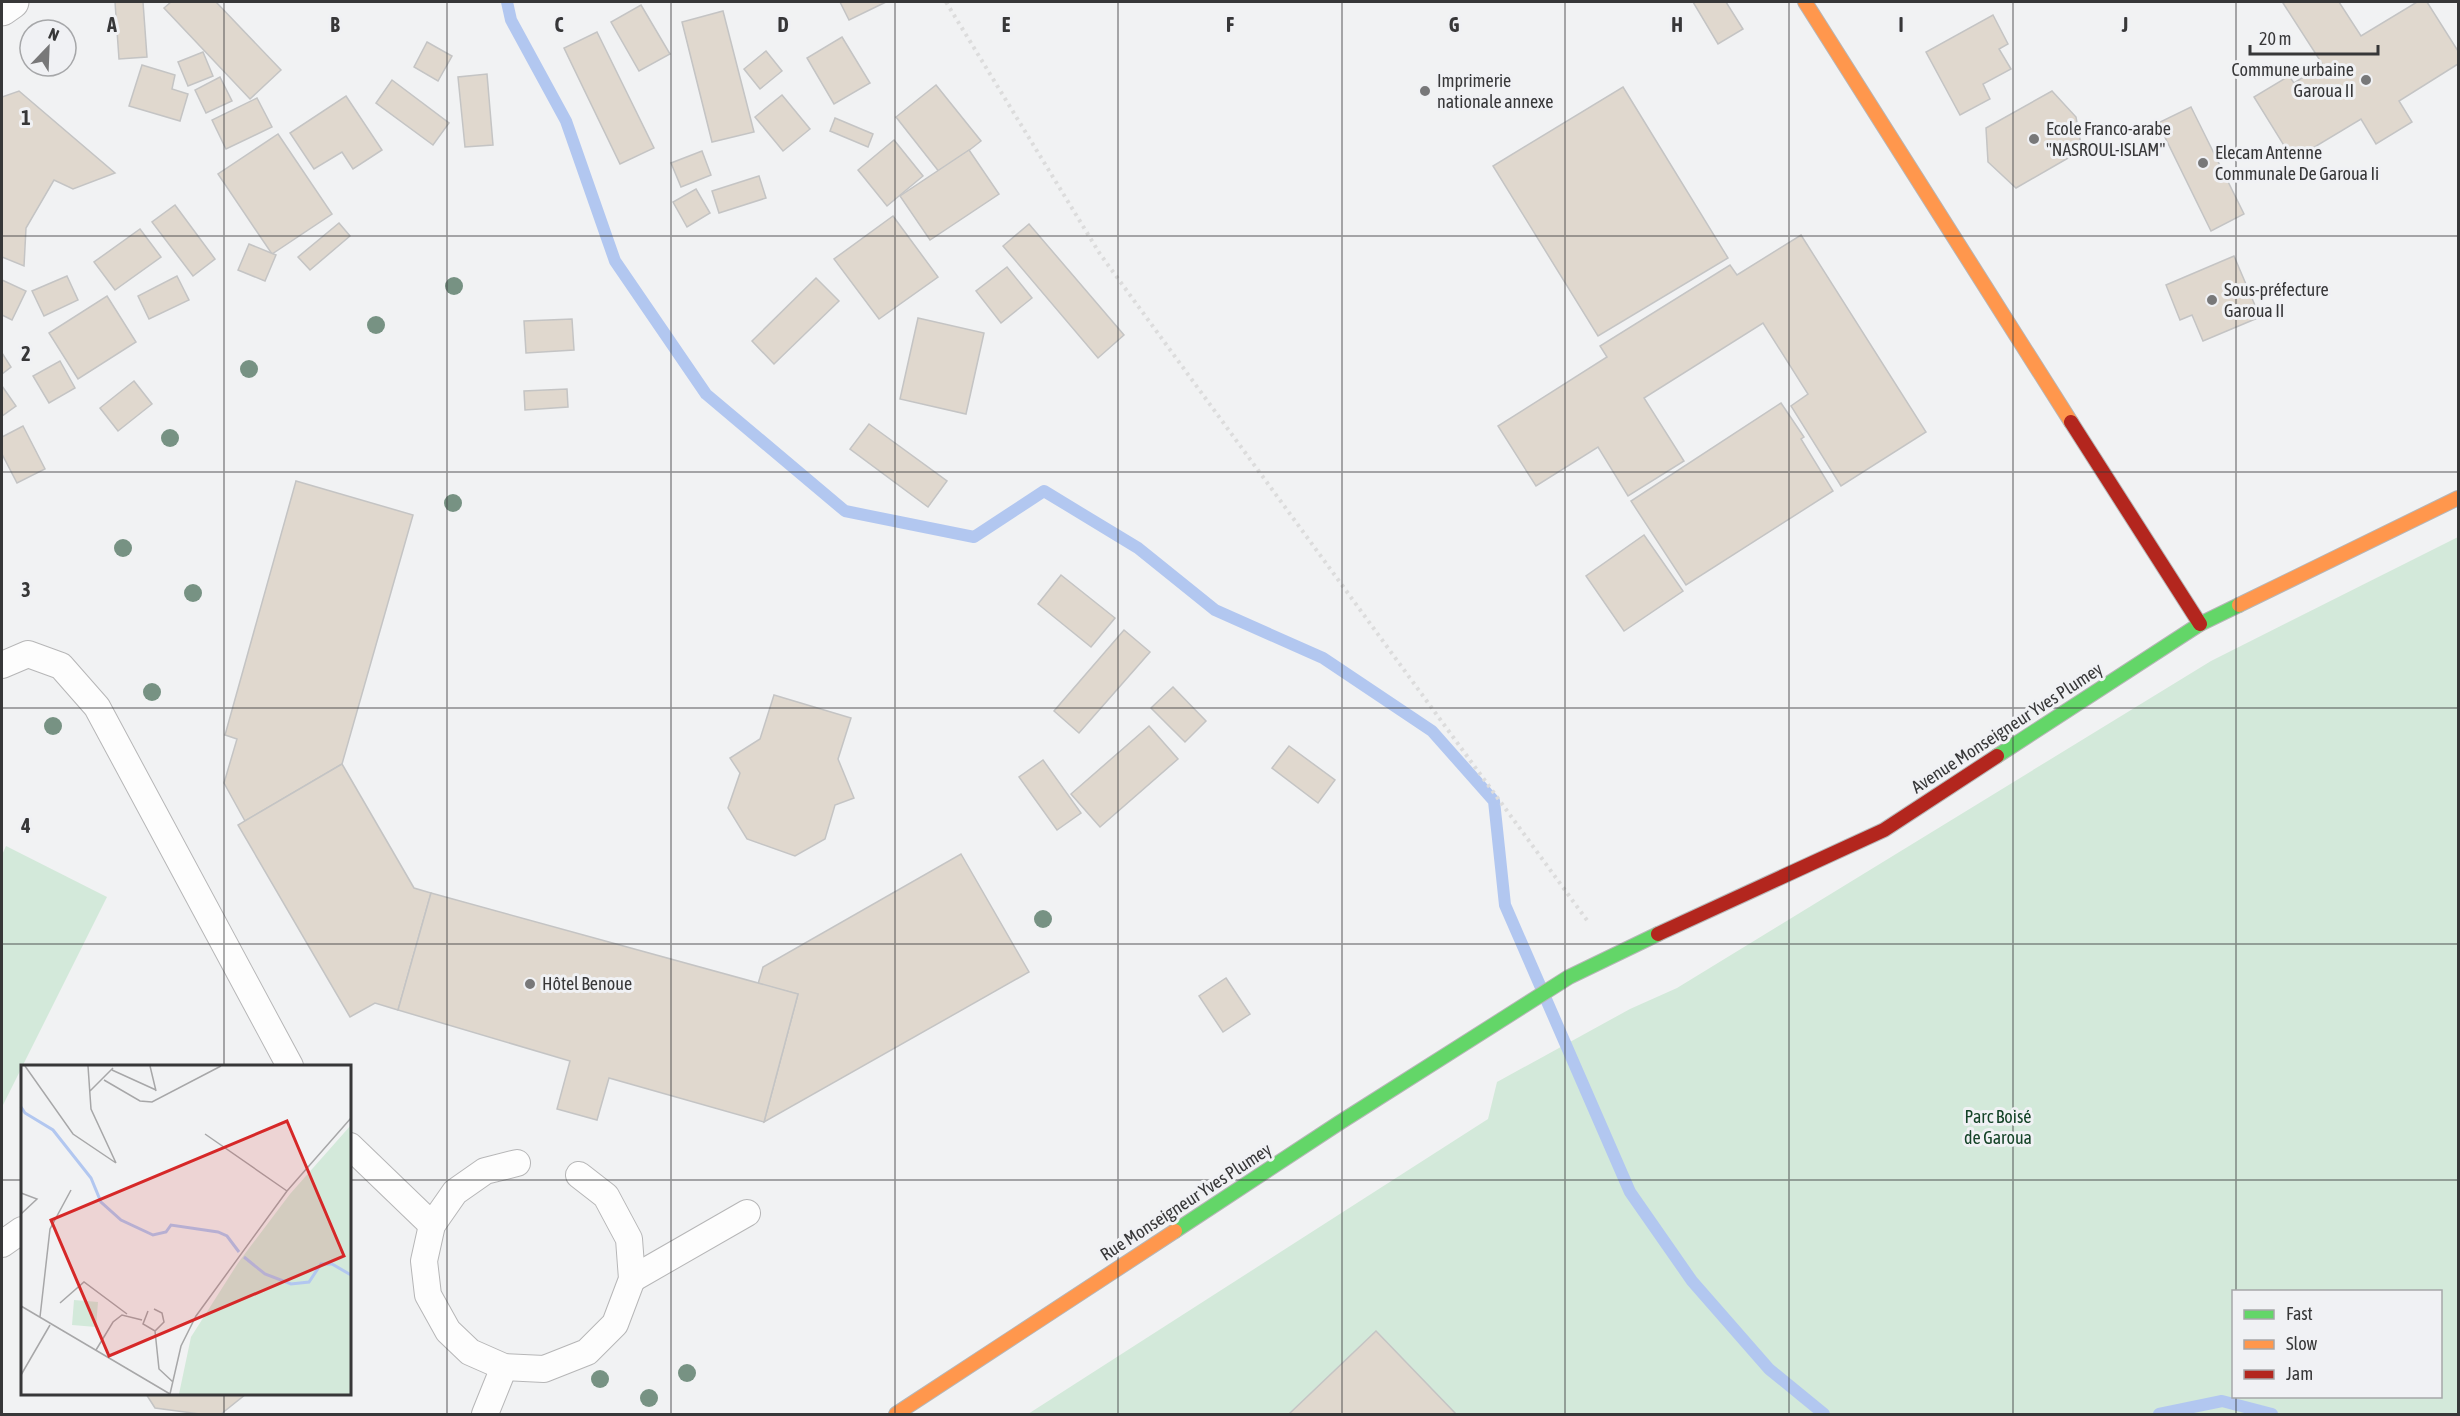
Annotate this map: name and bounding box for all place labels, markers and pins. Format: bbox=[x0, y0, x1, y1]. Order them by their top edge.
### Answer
place label: Commune urbaine Garoua II bbox=[2232, 59, 2354, 101]
place label: Imprimerie nationale annexe bbox=[1437, 70, 1553, 112]
marker: Commune urbaine Garoua II bbox=[2359, 73, 2373, 87]
marker: Imprimerie nationale annexe bbox=[1418, 84, 1432, 98]
place label: Ecole Franco-arabe "NASROUL-ISLAM" bbox=[2046, 118, 2171, 160]
marker: Ecole Franco-arabe "NASROUL-ISLAM" bbox=[2027, 132, 2041, 146]
place label: Elecam Antenne Communale De Garoua Ii bbox=[2215, 142, 2379, 184]
marker: Elecam Antenne Communale De Garoua Ii bbox=[2196, 156, 2210, 170]
place label: Sous-préfecture Garoua II bbox=[2224, 279, 2329, 321]
marker: Sous-préfecture Garoua II bbox=[2205, 293, 2219, 307]
place label: Hôtel Benoue bbox=[542, 973, 632, 994]
marker: Hôtel Benoue bbox=[523, 977, 537, 991]

